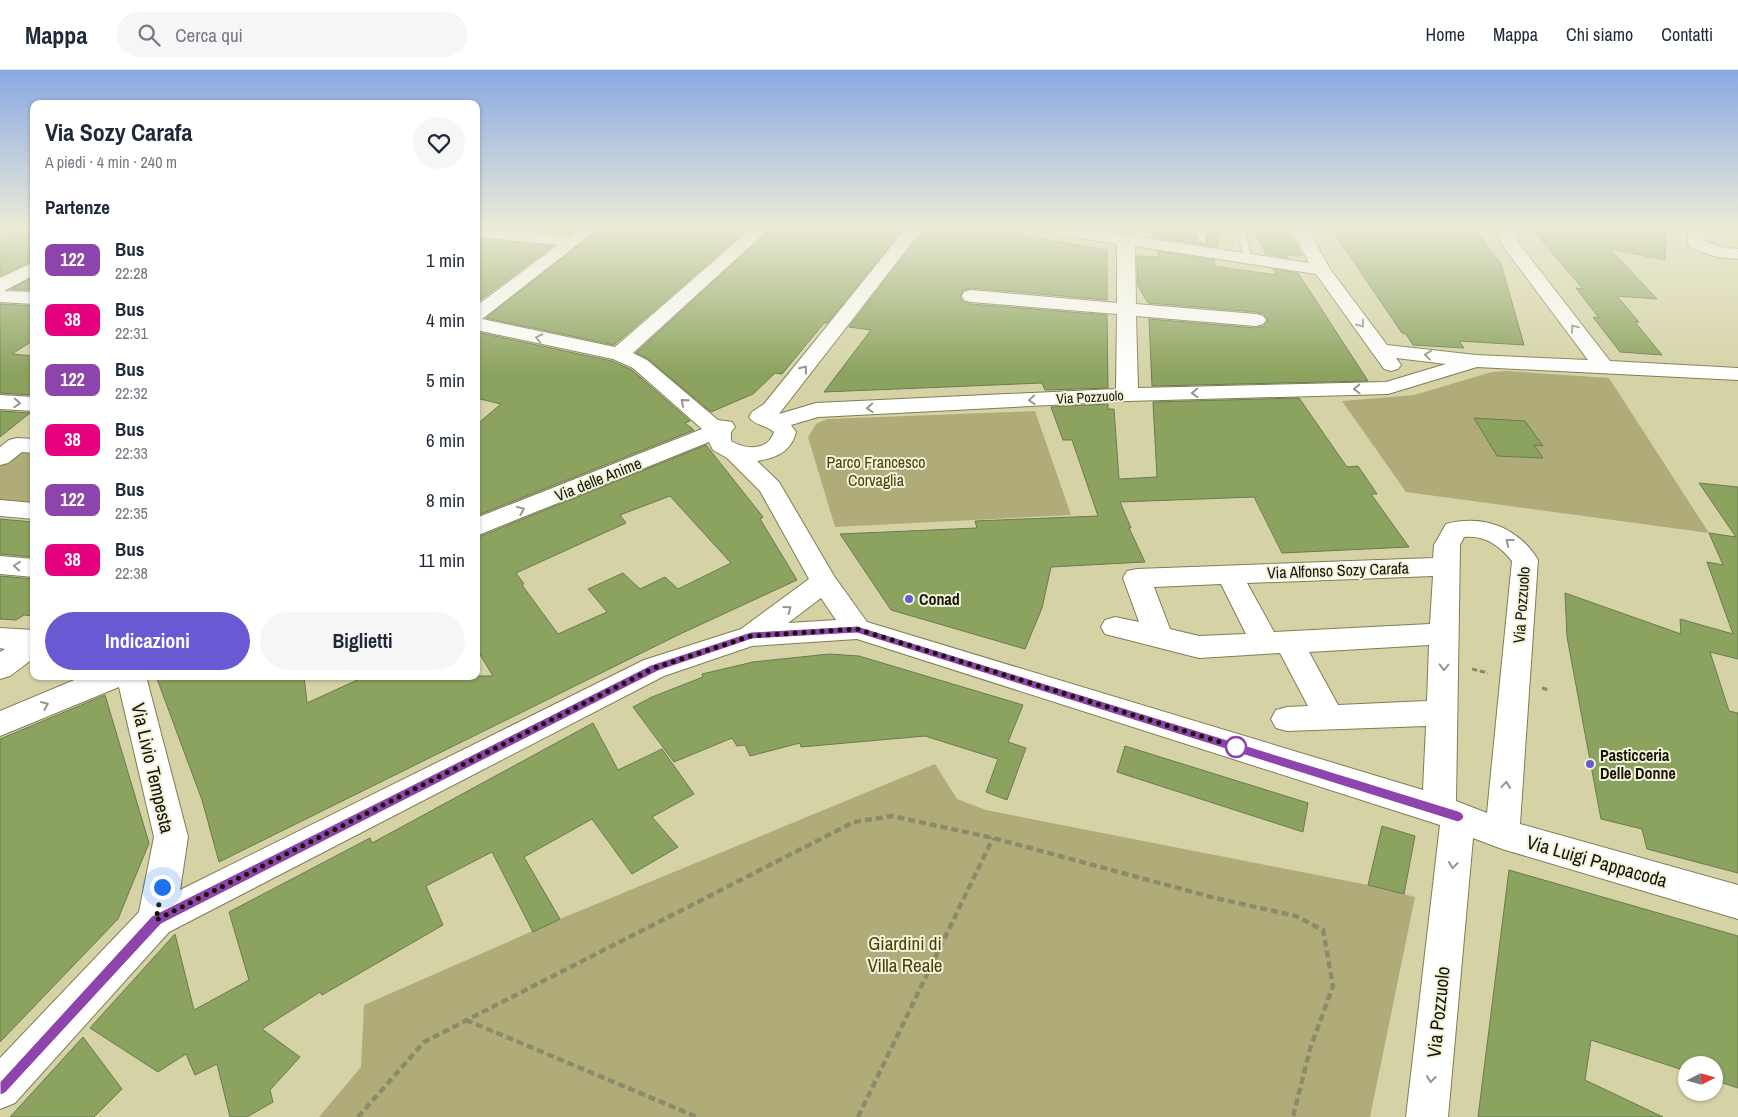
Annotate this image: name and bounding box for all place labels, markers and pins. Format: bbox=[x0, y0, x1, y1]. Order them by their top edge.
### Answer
place label: Conad bbox=[919, 588, 960, 610]
marker: Conad bbox=[903, 593, 915, 605]
unlabelled marker bbox=[1225, 736, 1247, 758]
place label: Pasticceria Delle Donne bbox=[1600, 744, 1676, 784]
marker: Pasticceria Delle Donne bbox=[1584, 758, 1596, 770]

